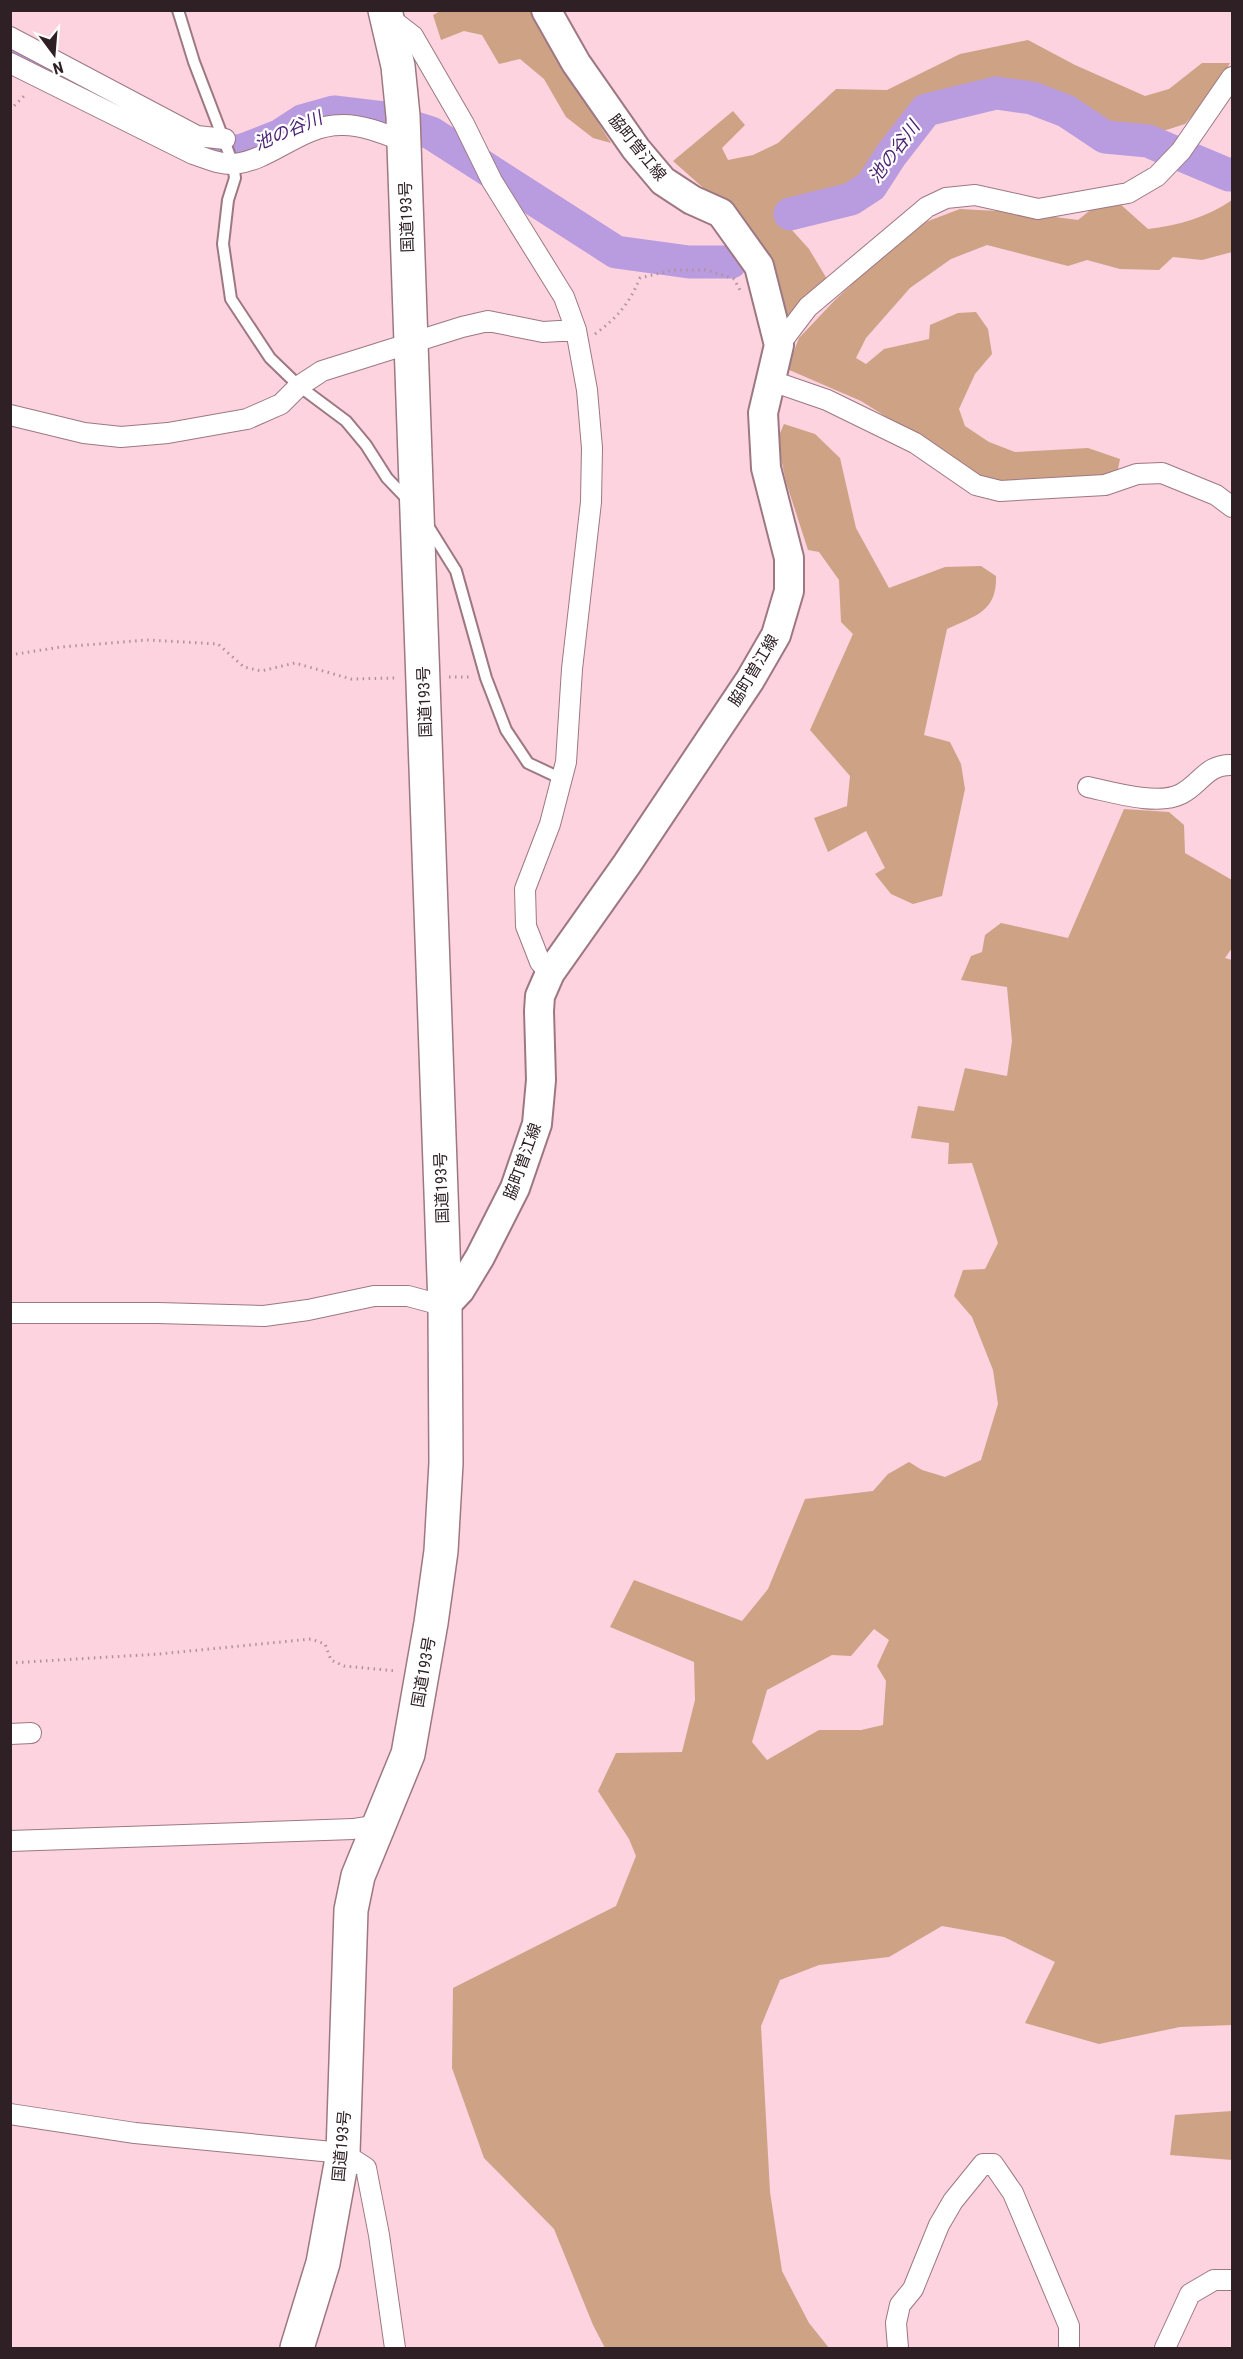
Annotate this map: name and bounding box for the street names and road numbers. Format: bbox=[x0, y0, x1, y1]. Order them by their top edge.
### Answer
street label: 脇町曽江線 bbox=[605, 110, 670, 184]
street label: 国道193号 bbox=[396, 181, 417, 253]
street label: 脇町曽江線 bbox=[725, 631, 782, 709]
street label: 国道193号 bbox=[414, 666, 435, 738]
street label: 脇町曽江線 bbox=[500, 1120, 545, 1202]
street label: 国道193号 bbox=[431, 1152, 452, 1224]
street label: 国道193号 bbox=[408, 1635, 439, 1709]
street label: 国道193号 bbox=[329, 2110, 354, 2183]

